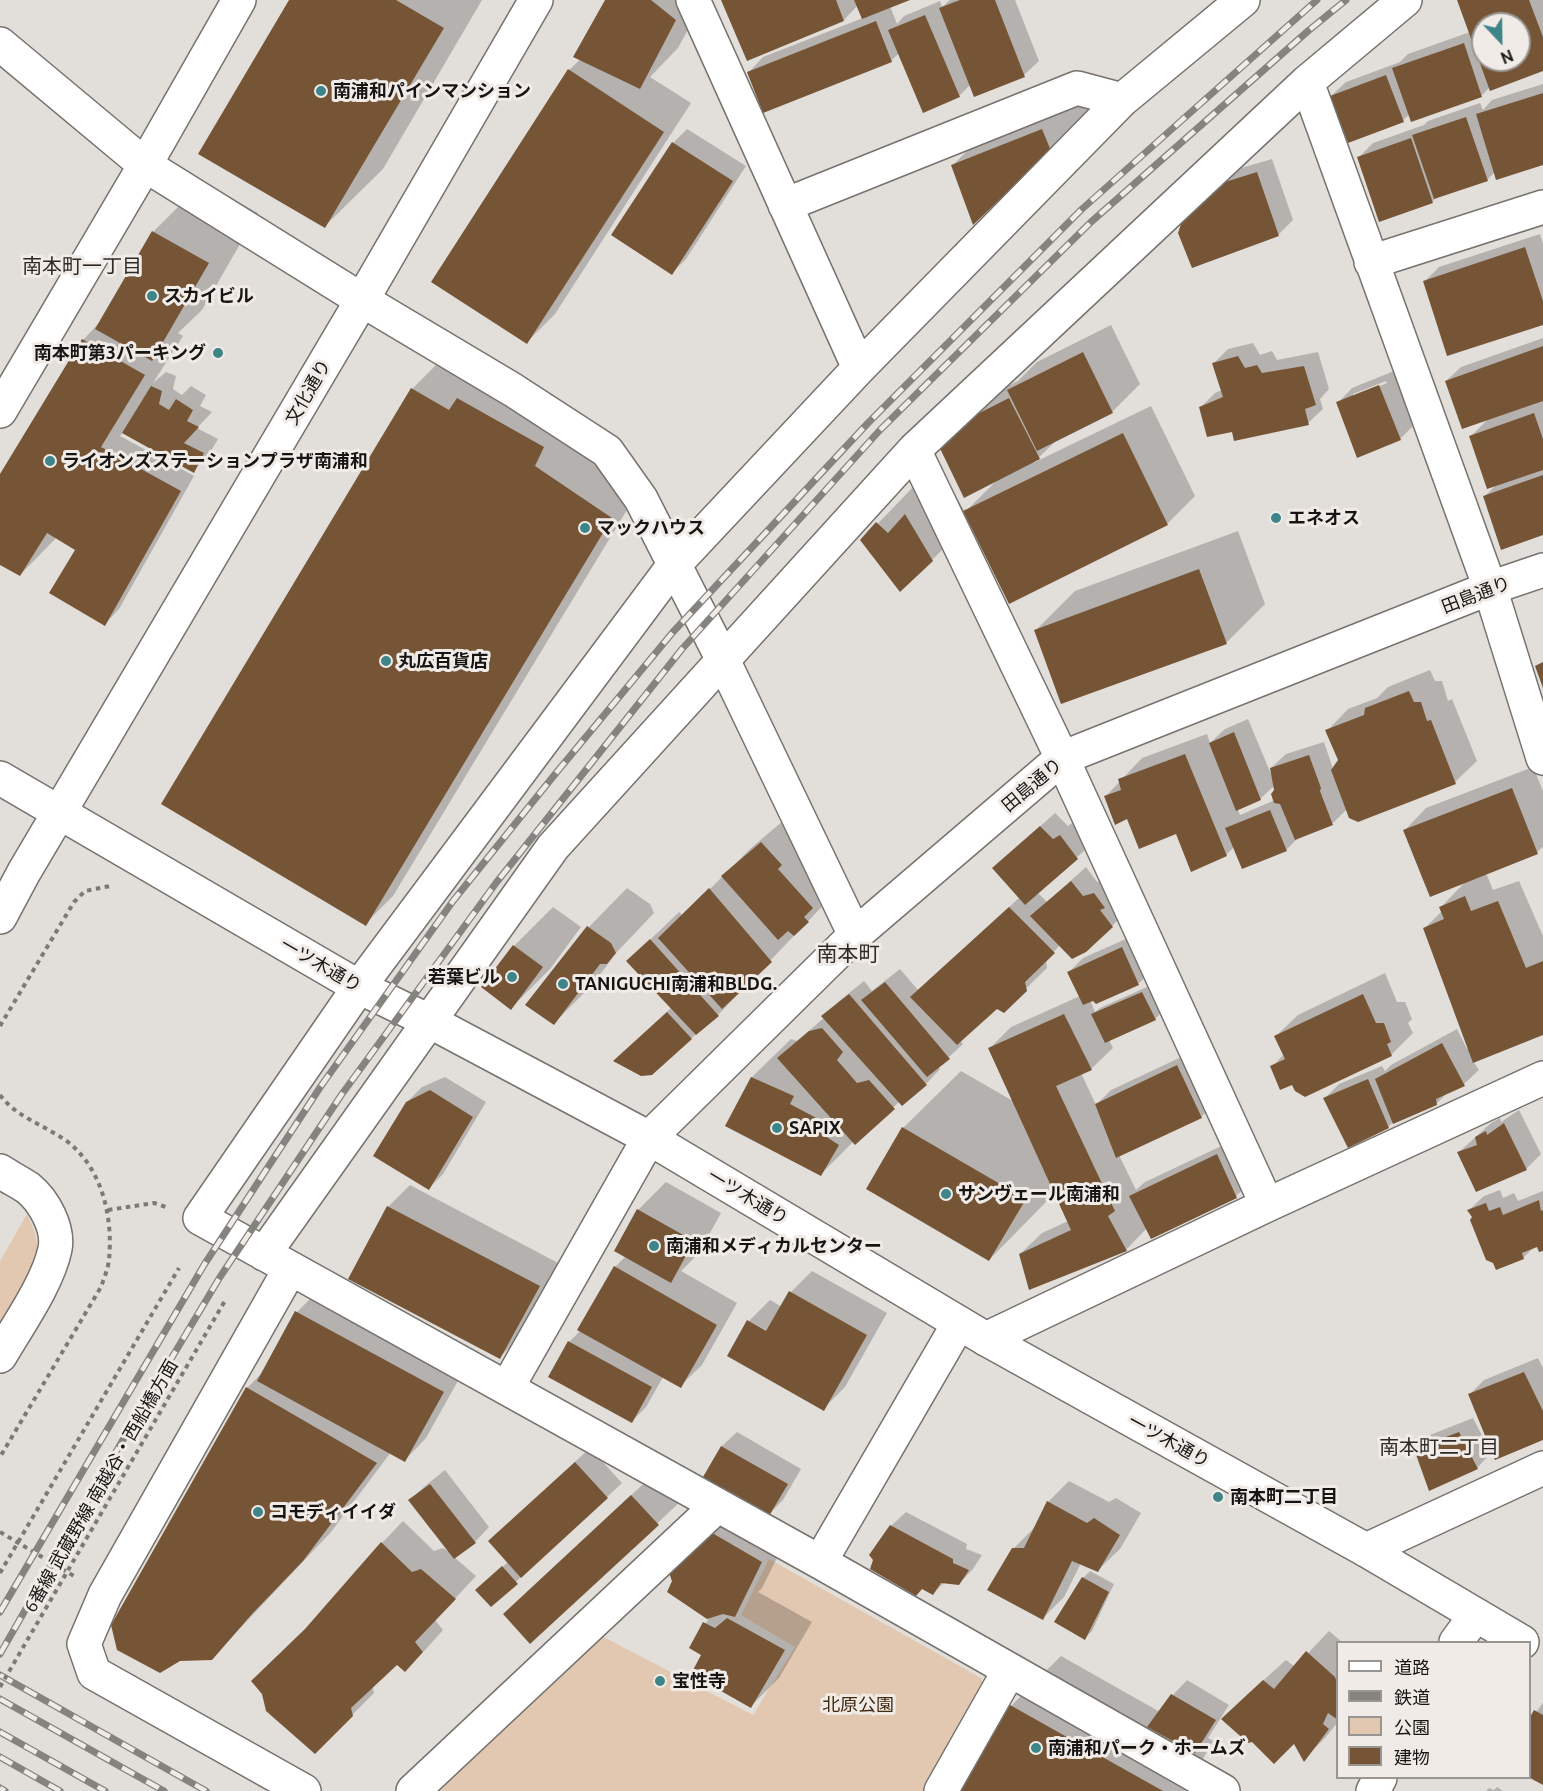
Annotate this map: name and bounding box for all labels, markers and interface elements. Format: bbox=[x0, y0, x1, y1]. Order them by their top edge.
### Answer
north arrow bbox=[1471, 12, 1531, 72]
text: N bbox=[1498, 46, 1516, 67]
place label: 南浦和パインマンション bbox=[333, 80, 531, 102]
marker: 南浦和パインマンション bbox=[314, 84, 328, 98]
district label: 南本町一丁目 bbox=[22, 254, 142, 278]
place label: スカイビル bbox=[164, 285, 254, 307]
marker: スカイビル bbox=[145, 289, 159, 303]
place label: 南本町第3パーキング bbox=[34, 342, 206, 364]
marker: 南本町第3パーキング bbox=[211, 346, 225, 360]
street label: 文化通り bbox=[281, 355, 335, 429]
place label: ライオンズステーションプラザ南浦和 bbox=[62, 450, 368, 472]
marker: ライオンズステーションプラザ南浦和 bbox=[43, 454, 57, 468]
place label: エネオス bbox=[1288, 507, 1360, 529]
marker: エネオス bbox=[1269, 511, 1283, 525]
place label: マックハウス bbox=[597, 517, 705, 539]
marker: マックハウス bbox=[578, 521, 592, 535]
street label: 田島通り bbox=[1439, 572, 1513, 618]
place label: 丸広百貨店 bbox=[398, 650, 488, 672]
marker: 丸広百貨店 bbox=[379, 654, 393, 668]
street label: 田島通り bbox=[997, 754, 1067, 816]
street label: 一ツ木通り bbox=[277, 933, 365, 997]
district label: 南本町 bbox=[817, 941, 879, 967]
place label: 若葉ビル bbox=[428, 966, 500, 988]
marker: 若葉ビル bbox=[505, 970, 519, 984]
place label: TANIGUCHI南浦和BLDG. bbox=[575, 973, 777, 995]
marker: TANIGUCHI南浦和BLDG. bbox=[556, 977, 570, 991]
place label: SAPIX bbox=[789, 1117, 841, 1139]
marker: SAPIX bbox=[770, 1121, 784, 1135]
street label: 一ツ木通り bbox=[704, 1165, 792, 1229]
place label: サンヴェール南浦和 bbox=[958, 1183, 1120, 1205]
marker: サンヴェール南浦和 bbox=[939, 1187, 953, 1201]
place label: 南浦和メディカルセンター bbox=[666, 1235, 882, 1257]
marker: 南浦和メディカルセンター bbox=[647, 1239, 661, 1253]
street label: 6番線 武蔵野線 南越谷・西船橋方面 bbox=[20, 1356, 182, 1616]
street label: 一ツ木通り bbox=[1124, 1410, 1214, 1472]
district label: 南本町二丁目 bbox=[1379, 1435, 1499, 1459]
place label: 南本町二丁目 bbox=[1230, 1486, 1338, 1508]
marker: 南本町二丁目 bbox=[1211, 1490, 1225, 1504]
place label: コモディイイダ bbox=[270, 1501, 396, 1523]
marker: コモディイイダ bbox=[251, 1505, 265, 1519]
legend bbox=[1336, 1641, 1531, 1779]
text: 道路 bbox=[1394, 1657, 1430, 1677]
place label: 宝性寺 bbox=[672, 1670, 726, 1692]
marker: 宝性寺 bbox=[653, 1674, 667, 1688]
text: 鉄道 bbox=[1394, 1687, 1430, 1707]
park label: 北原公園 bbox=[822, 1694, 894, 1716]
text: 公園 bbox=[1394, 1717, 1430, 1737]
place label: 南浦和パーク・ホームズ bbox=[1048, 1737, 1246, 1759]
marker: 南浦和パーク・ホームズ bbox=[1029, 1741, 1043, 1755]
text: 建物 bbox=[1394, 1747, 1430, 1767]

